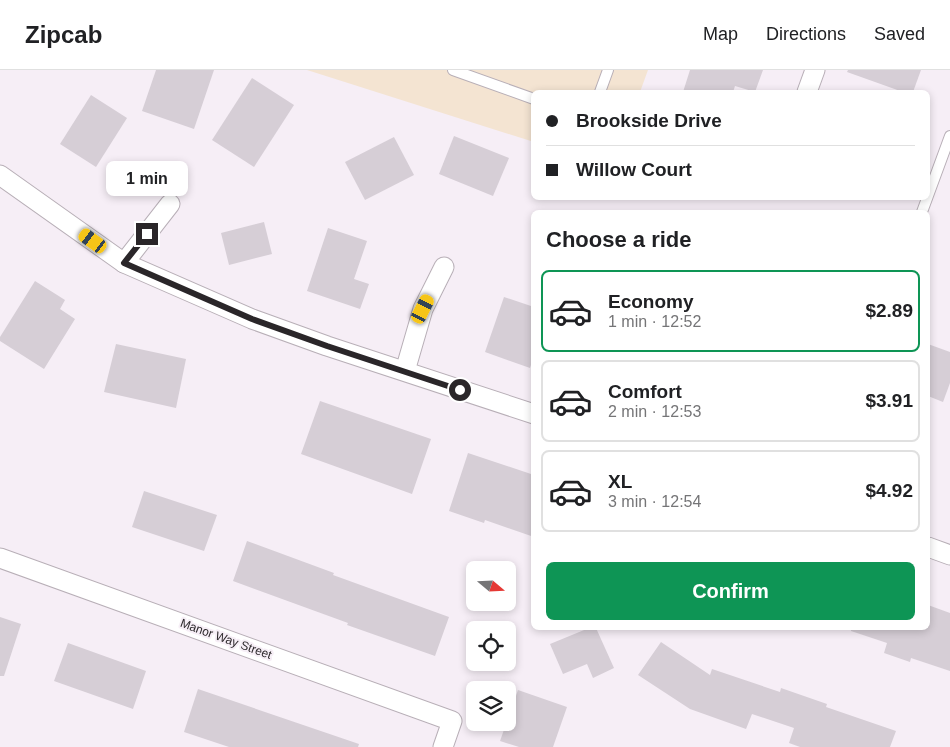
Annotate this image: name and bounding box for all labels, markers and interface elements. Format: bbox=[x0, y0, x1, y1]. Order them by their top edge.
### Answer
text: Zipcab bbox=[25, 21, 102, 48]
text: Map bbox=[703, 24, 738, 44]
text: Directions bbox=[766, 24, 846, 44]
text: Saved bbox=[874, 24, 925, 44]
text: Brookside Drive bbox=[576, 110, 722, 131]
text: Willow Court bbox=[576, 159, 692, 180]
callout: 1 min bbox=[106, 161, 188, 196]
text: 1 min bbox=[126, 170, 168, 187]
route end bbox=[136, 223, 158, 245]
car bbox=[76, 226, 109, 256]
text: Choose a ride bbox=[546, 227, 691, 252]
icon: car bbox=[548, 289, 593, 334]
text: Economy bbox=[608, 291, 694, 312]
car bbox=[409, 292, 436, 326]
text: $2.89 bbox=[865, 300, 913, 321]
text: 1 min · 12:52 bbox=[608, 313, 701, 330]
route start bbox=[449, 379, 471, 401]
icon: car bbox=[548, 379, 593, 424]
text: Comfort bbox=[608, 381, 682, 402]
text: $3.91 bbox=[865, 390, 913, 411]
text: 2 min · 12:53 bbox=[608, 403, 701, 420]
icon: car bbox=[548, 469, 593, 514]
text: XL bbox=[608, 471, 632, 492]
text: $4.92 bbox=[865, 480, 913, 501]
text: 3 min · 12:54 bbox=[608, 493, 701, 510]
north arrow bbox=[466, 561, 516, 611]
map controls bbox=[466, 561, 516, 731]
button: Confirm bbox=[546, 562, 915, 620]
street label: Manor Way Street bbox=[178, 616, 274, 662]
button: locate bbox=[466, 621, 516, 671]
button: layers bbox=[466, 681, 516, 731]

